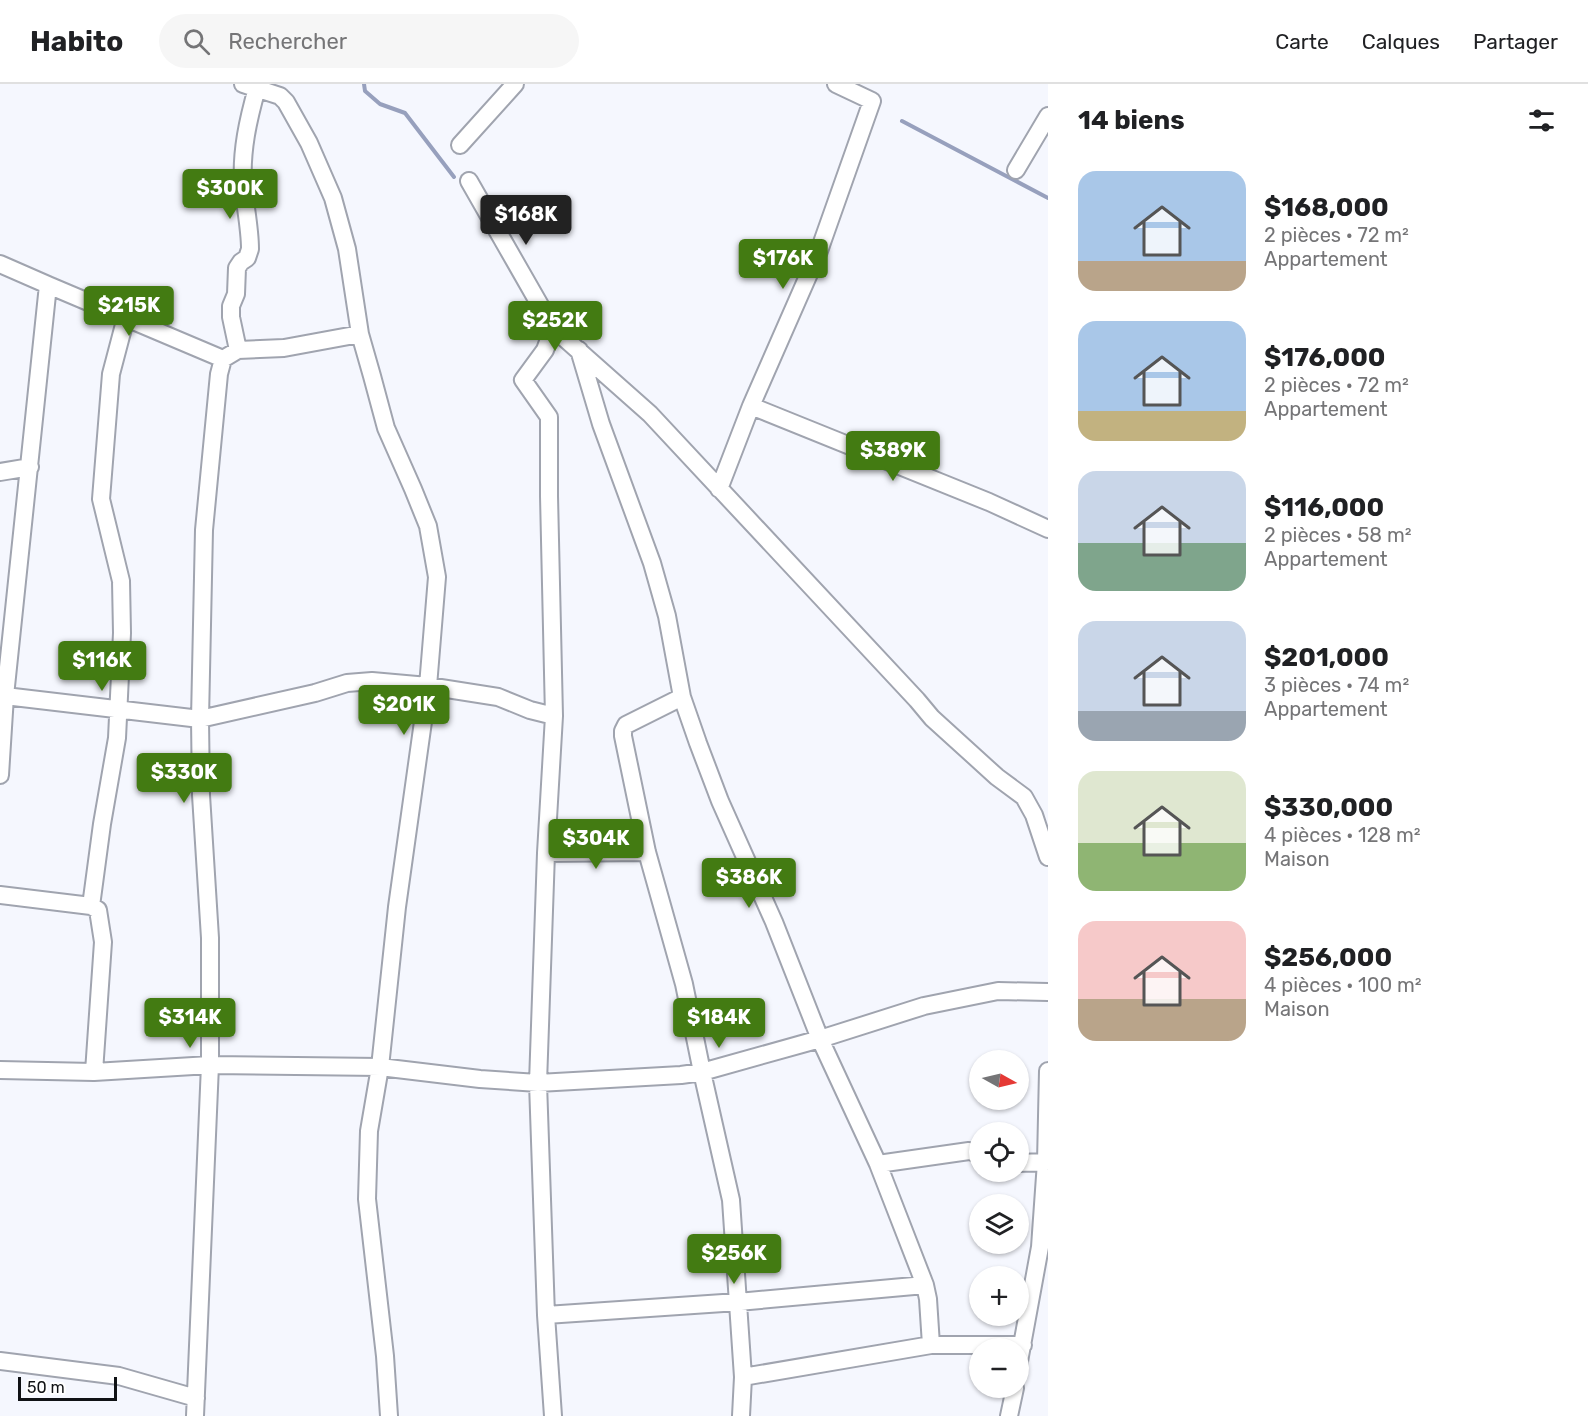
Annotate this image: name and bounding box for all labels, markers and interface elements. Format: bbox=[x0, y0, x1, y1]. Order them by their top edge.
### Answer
search box bbox=[159, 14, 579, 68]
text: Habito bbox=[30, 25, 123, 58]
icon: search bbox=[180, 25, 213, 58]
text: Rechercher bbox=[228, 28, 347, 55]
text: Carte bbox=[1275, 29, 1329, 54]
text: Calques bbox=[1362, 29, 1440, 54]
text: Partager bbox=[1473, 29, 1558, 54]
icon: filters bbox=[1525, 104, 1558, 137]
text: 14 biens bbox=[1078, 105, 1185, 136]
pin: $300K bbox=[188, 169, 272, 220]
text: $300K bbox=[197, 176, 264, 200]
text: $168,000 bbox=[1264, 192, 1389, 223]
pin: $168K bbox=[484, 195, 568, 246]
icon: home bbox=[1126, 195, 1198, 267]
text: $168K bbox=[494, 202, 558, 226]
text: 2 pièces · 72 m² bbox=[1264, 223, 1409, 247]
pin: $176K bbox=[741, 239, 825, 290]
text: $176K bbox=[753, 246, 813, 270]
text: Appartement bbox=[1264, 247, 1388, 271]
pin: $215K bbox=[87, 286, 171, 337]
text: $215K bbox=[98, 293, 160, 317]
pin: $252K bbox=[513, 301, 597, 352]
text: $252K bbox=[522, 308, 588, 332]
text: $176,000 bbox=[1264, 342, 1386, 373]
icon: home bbox=[1126, 345, 1198, 417]
text: 2 pièces · 72 m² bbox=[1264, 373, 1409, 397]
text: Appartement bbox=[1264, 397, 1388, 421]
pin: $389K bbox=[851, 431, 935, 482]
text: $389K bbox=[860, 438, 926, 462]
text: $116,000 bbox=[1264, 492, 1384, 523]
icon: home bbox=[1126, 495, 1198, 567]
text: 2 pièces · 58 m² bbox=[1264, 523, 1412, 547]
text: Appartement bbox=[1264, 547, 1388, 571]
pin: $116K bbox=[60, 641, 144, 692]
text: $201,000 bbox=[1264, 642, 1389, 673]
icon: home bbox=[1126, 645, 1198, 717]
text: $116K bbox=[72, 648, 132, 672]
text: 3 pièces · 74 m² bbox=[1264, 673, 1409, 697]
pin: $201K bbox=[362, 685, 446, 736]
text: $201K bbox=[372, 692, 436, 716]
text: Appartement bbox=[1264, 697, 1388, 721]
pin: $330K bbox=[142, 753, 226, 804]
text: $330K bbox=[151, 760, 217, 784]
text: $330,000 bbox=[1264, 792, 1393, 823]
icon: home bbox=[1126, 795, 1198, 867]
pin: $304K bbox=[554, 819, 638, 870]
text: 4 pièces · 128 m² bbox=[1264, 823, 1421, 847]
text: $304K bbox=[562, 826, 630, 850]
text: Maison bbox=[1264, 847, 1330, 871]
pin: $386K bbox=[707, 858, 791, 909]
text: $386K bbox=[716, 865, 782, 889]
text: $256,000 bbox=[1264, 942, 1392, 973]
icon: home bbox=[1126, 945, 1198, 1017]
text: 4 pièces · 100 m² bbox=[1264, 973, 1422, 997]
text: Maison bbox=[1264, 997, 1330, 1021]
pin: $314K bbox=[148, 998, 232, 1049]
pin: $184K bbox=[677, 998, 761, 1049]
text: $314K bbox=[158, 1005, 222, 1029]
text: $184K bbox=[687, 1005, 751, 1029]
north arrow bbox=[969, 1050, 1029, 1110]
map controls bbox=[969, 1050, 1029, 1398]
button: locate bbox=[969, 1122, 1029, 1182]
button: layers bbox=[969, 1194, 1029, 1254]
pin: $256K bbox=[692, 1234, 776, 1285]
text: $256K bbox=[701, 1241, 767, 1265]
button: + bbox=[969, 1266, 1029, 1326]
button: − bbox=[969, 1338, 1029, 1398]
scale bar bbox=[18, 1374, 117, 1402]
text: 50 m bbox=[27, 1378, 65, 1397]

